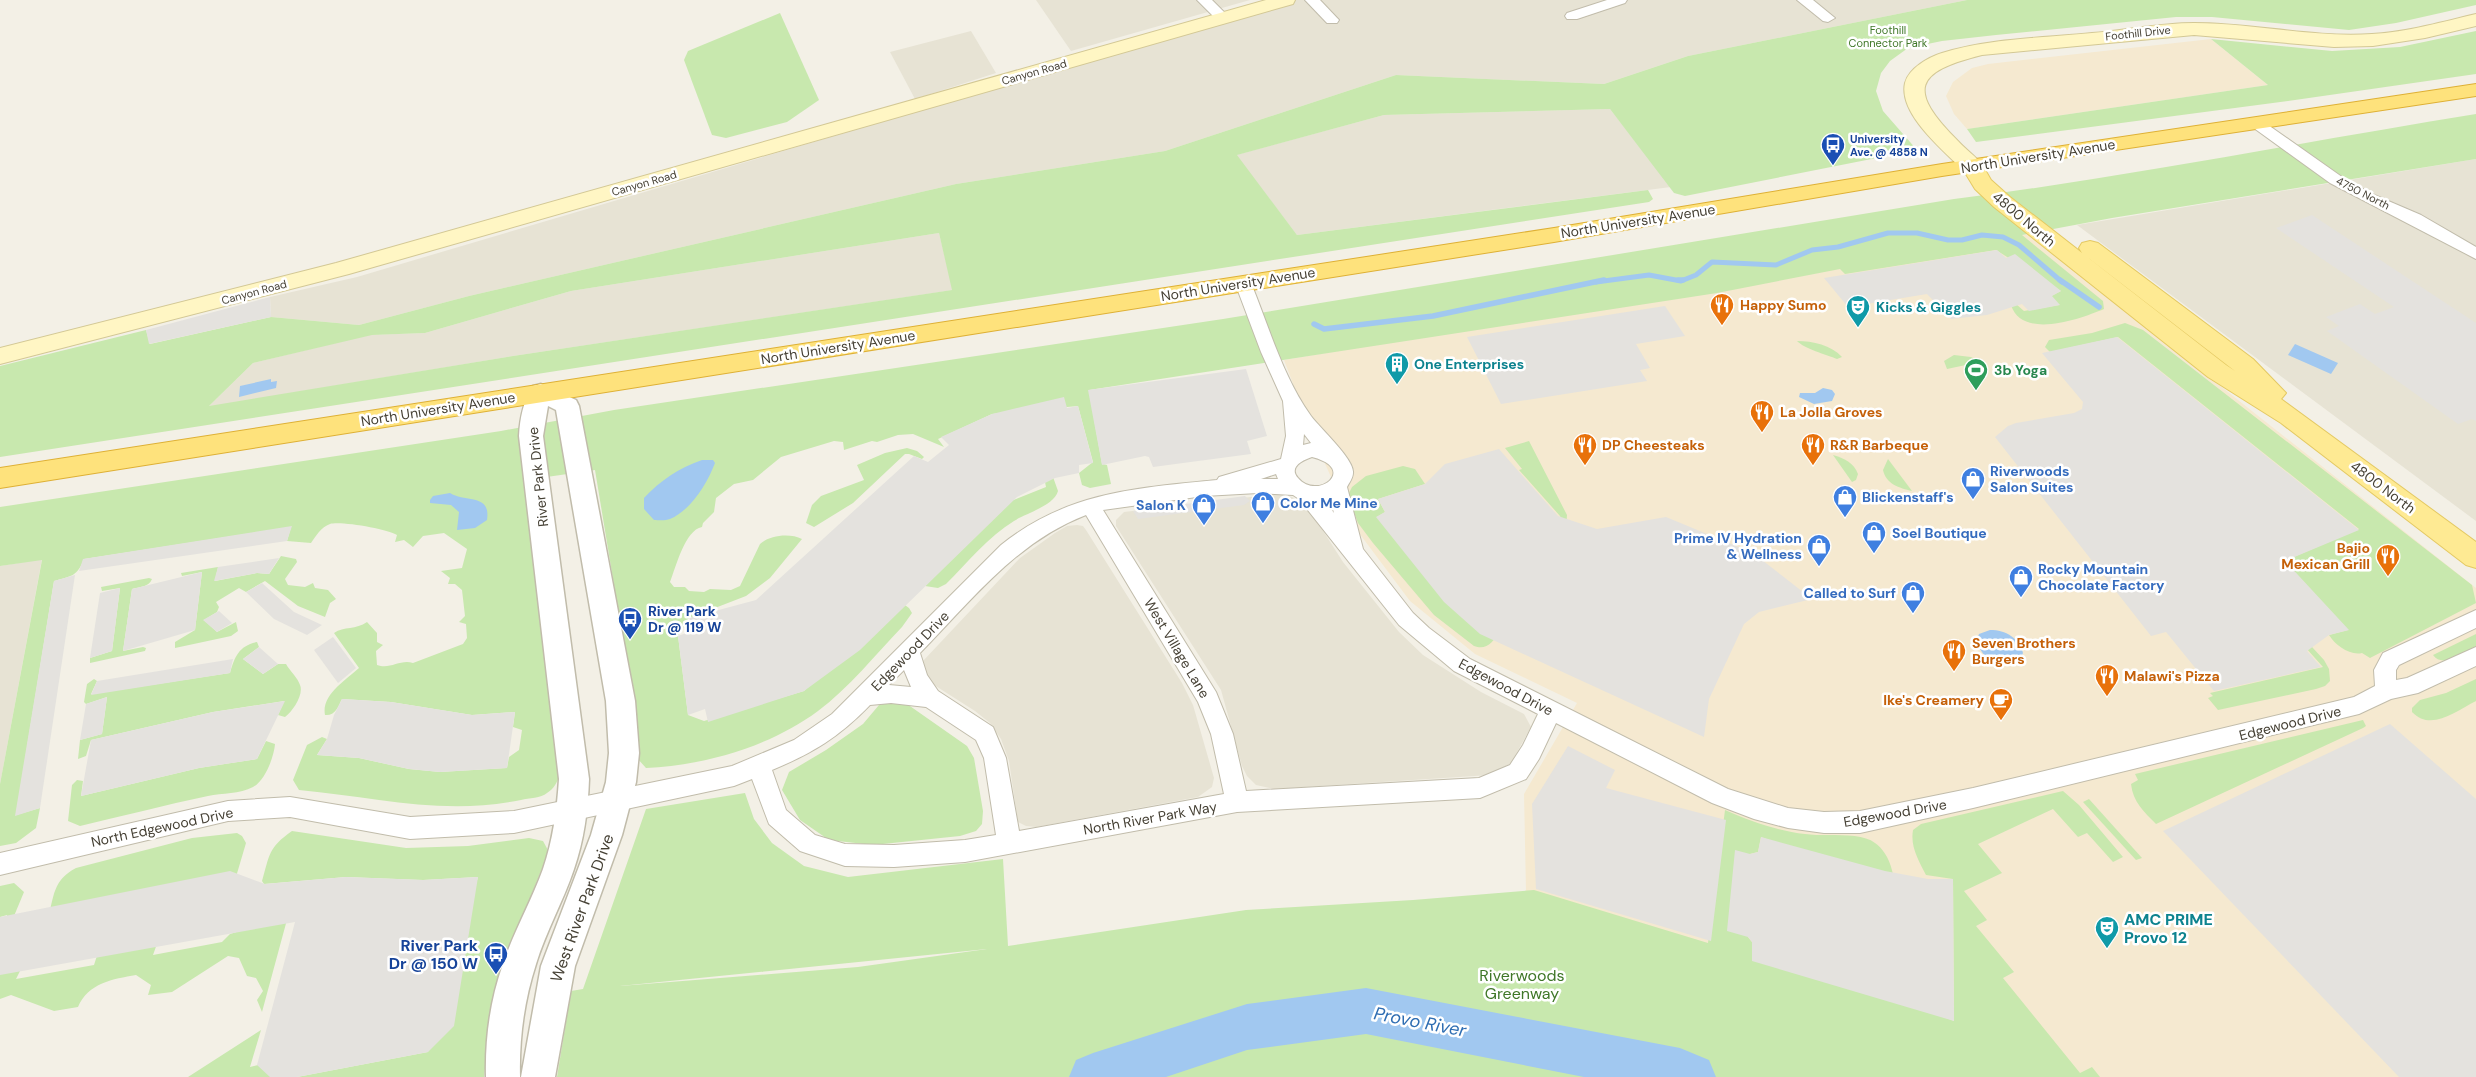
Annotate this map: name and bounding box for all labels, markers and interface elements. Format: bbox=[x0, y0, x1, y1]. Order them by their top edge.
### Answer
park label: Foothill Connector Park bbox=[1849, 23, 1928, 50]
street label: Foothill Drive bbox=[2105, 23, 2171, 43]
street label: Canyon Road bbox=[1000, 56, 1068, 88]
bus stop icon: University Ave. @ 4858 N bbox=[1820, 132, 1846, 166]
place label: University Ave. @ 4858 N bbox=[1850, 132, 1928, 159]
street label: North University Avenue bbox=[1959, 135, 2117, 177]
street label: Canyon Road bbox=[610, 167, 678, 199]
street label: 4750 North bbox=[2334, 174, 2392, 212]
street label: 4800 North bbox=[1989, 187, 2059, 251]
street label: North University Avenue bbox=[1559, 200, 1717, 242]
street label: North University Avenue bbox=[1159, 263, 1317, 305]
street label: Canyon Road bbox=[220, 277, 288, 307]
restaurant icon: Happy Sumo bbox=[1709, 292, 1735, 326]
theatre icon: Kicks & Giggles bbox=[1845, 294, 1871, 328]
place label: Happy Sumo bbox=[1740, 296, 1826, 314]
place label: Kicks & Giggles bbox=[1876, 298, 1981, 316]
street label: North University Avenue bbox=[759, 326, 917, 368]
building icon: One Enterprises bbox=[1384, 351, 1410, 385]
place label: One Enterprises bbox=[1414, 355, 1524, 373]
sports icon: 3b Yoga bbox=[1963, 357, 1989, 391]
place label: 3b Yoga bbox=[1994, 361, 2047, 379]
street label: North University Avenue bbox=[359, 388, 517, 430]
restaurant icon: La Jolla Groves bbox=[1749, 399, 1775, 433]
place label: La Jolla Groves bbox=[1780, 403, 1883, 421]
street label: River Park Drive bbox=[524, 426, 552, 528]
restaurant icon: DP Cheesteaks bbox=[1572, 432, 1598, 466]
restaurant icon: R&R Barbeque bbox=[1800, 432, 1826, 466]
place label: DP Cheesteaks bbox=[1602, 436, 1705, 454]
place label: R&R Barbeque bbox=[1830, 436, 1929, 454]
street label: 4800 North bbox=[2347, 457, 2419, 517]
place label: Riverwoods Salon Suites bbox=[1990, 462, 2074, 496]
shop icon: Riverwoods Salon Suites bbox=[1960, 466, 1986, 500]
shop icon: Blickenstaff's bbox=[1832, 484, 1858, 518]
place label: Blickenstaff's bbox=[1862, 488, 1954, 506]
shop icon: Color Me Mine bbox=[1250, 490, 1276, 524]
shop icon: Salon K bbox=[1191, 492, 1217, 526]
place label: Color Me Mine bbox=[1280, 494, 1378, 512]
place label: Salon K bbox=[1136, 496, 1186, 514]
shop icon: Soel Boutique bbox=[1861, 520, 1887, 554]
place label: Soel Boutique bbox=[1892, 524, 1987, 542]
place label: Prime IV Hydration & Wellness bbox=[1674, 529, 1802, 563]
shop icon: Prime IV Hydration & Wellness bbox=[1806, 533, 1832, 567]
place label: Bajio Mexican Grill bbox=[2281, 539, 2370, 573]
restaurant icon: Bajio Mexican Grill bbox=[2375, 543, 2401, 577]
place label: Rocky Mountain Chocolate Factory bbox=[2038, 560, 2165, 594]
shop icon: Rocky Mountain Chocolate Factory bbox=[2008, 564, 2034, 598]
shop icon: Called to Surf bbox=[1900, 580, 1926, 614]
place label: Called to Surf bbox=[1803, 584, 1896, 602]
street label: West Village Lane bbox=[1140, 595, 1214, 701]
place label: River Park Dr @ 119 W bbox=[648, 602, 721, 636]
bus stop icon: River Park Dr @ 119 W bbox=[617, 606, 643, 640]
street label: Edgewood Drive bbox=[867, 607, 953, 695]
place label: Seven Brothers Burgers bbox=[1972, 634, 2076, 668]
restaurant icon: Seven Brothers Burgers bbox=[1941, 638, 1967, 672]
street label: Edgewood Drive bbox=[1456, 655, 1556, 720]
restaurant icon: Malawi's Pizza bbox=[2094, 663, 2120, 697]
place label: Malawi's Pizza bbox=[2124, 667, 2220, 685]
cafe icon: Ike's Creamery bbox=[1988, 687, 2014, 721]
place label: Ike's Creamery bbox=[1883, 691, 1985, 709]
street label: Edgewood Drive bbox=[2237, 702, 2343, 744]
street label: Edgewood Drive bbox=[1842, 795, 1948, 831]
street label: North River Park Way bbox=[1082, 797, 1218, 839]
street label: North Edgewood Drive bbox=[89, 803, 235, 851]
street label: West River Park Drive bbox=[545, 831, 619, 985]
place label: AMC PRIME Provo 12 bbox=[2124, 909, 2213, 948]
theatre icon: AMC PRIME Provo 12 bbox=[2094, 915, 2120, 949]
place label: River Park Dr @ 150 W bbox=[389, 935, 479, 974]
bus stop icon: River Park Dr @ 150 W bbox=[483, 941, 509, 975]
park label: Riverwoods Greenway bbox=[1479, 965, 1565, 1004]
water label: Provo River bbox=[1372, 1001, 1470, 1043]

